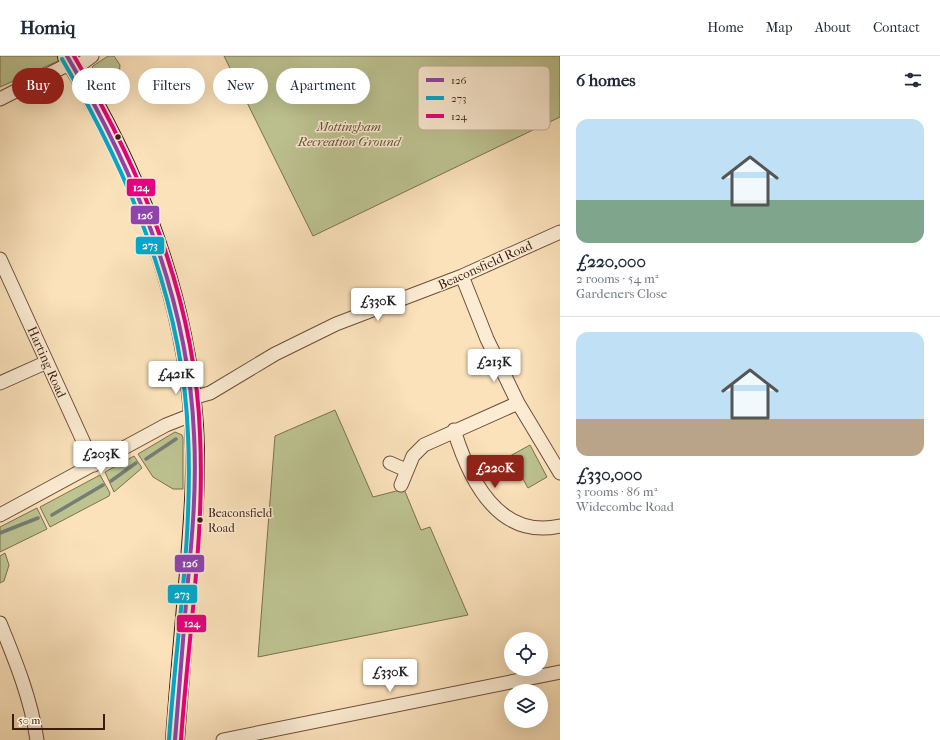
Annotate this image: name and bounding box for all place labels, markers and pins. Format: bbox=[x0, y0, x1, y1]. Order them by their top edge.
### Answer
unlabelled marker bbox=[113, 132, 123, 142]
pin: £330K bbox=[350, 288, 406, 322]
pin: £213K bbox=[466, 349, 522, 383]
pin: £421K bbox=[148, 361, 204, 395]
pin: £203K bbox=[73, 441, 129, 475]
pin: £220K bbox=[467, 455, 523, 489]
place label: Beaconsfield Road bbox=[208, 506, 273, 535]
marker: Beaconsfield Road bbox=[195, 515, 205, 525]
pin: £330K bbox=[362, 659, 418, 693]

